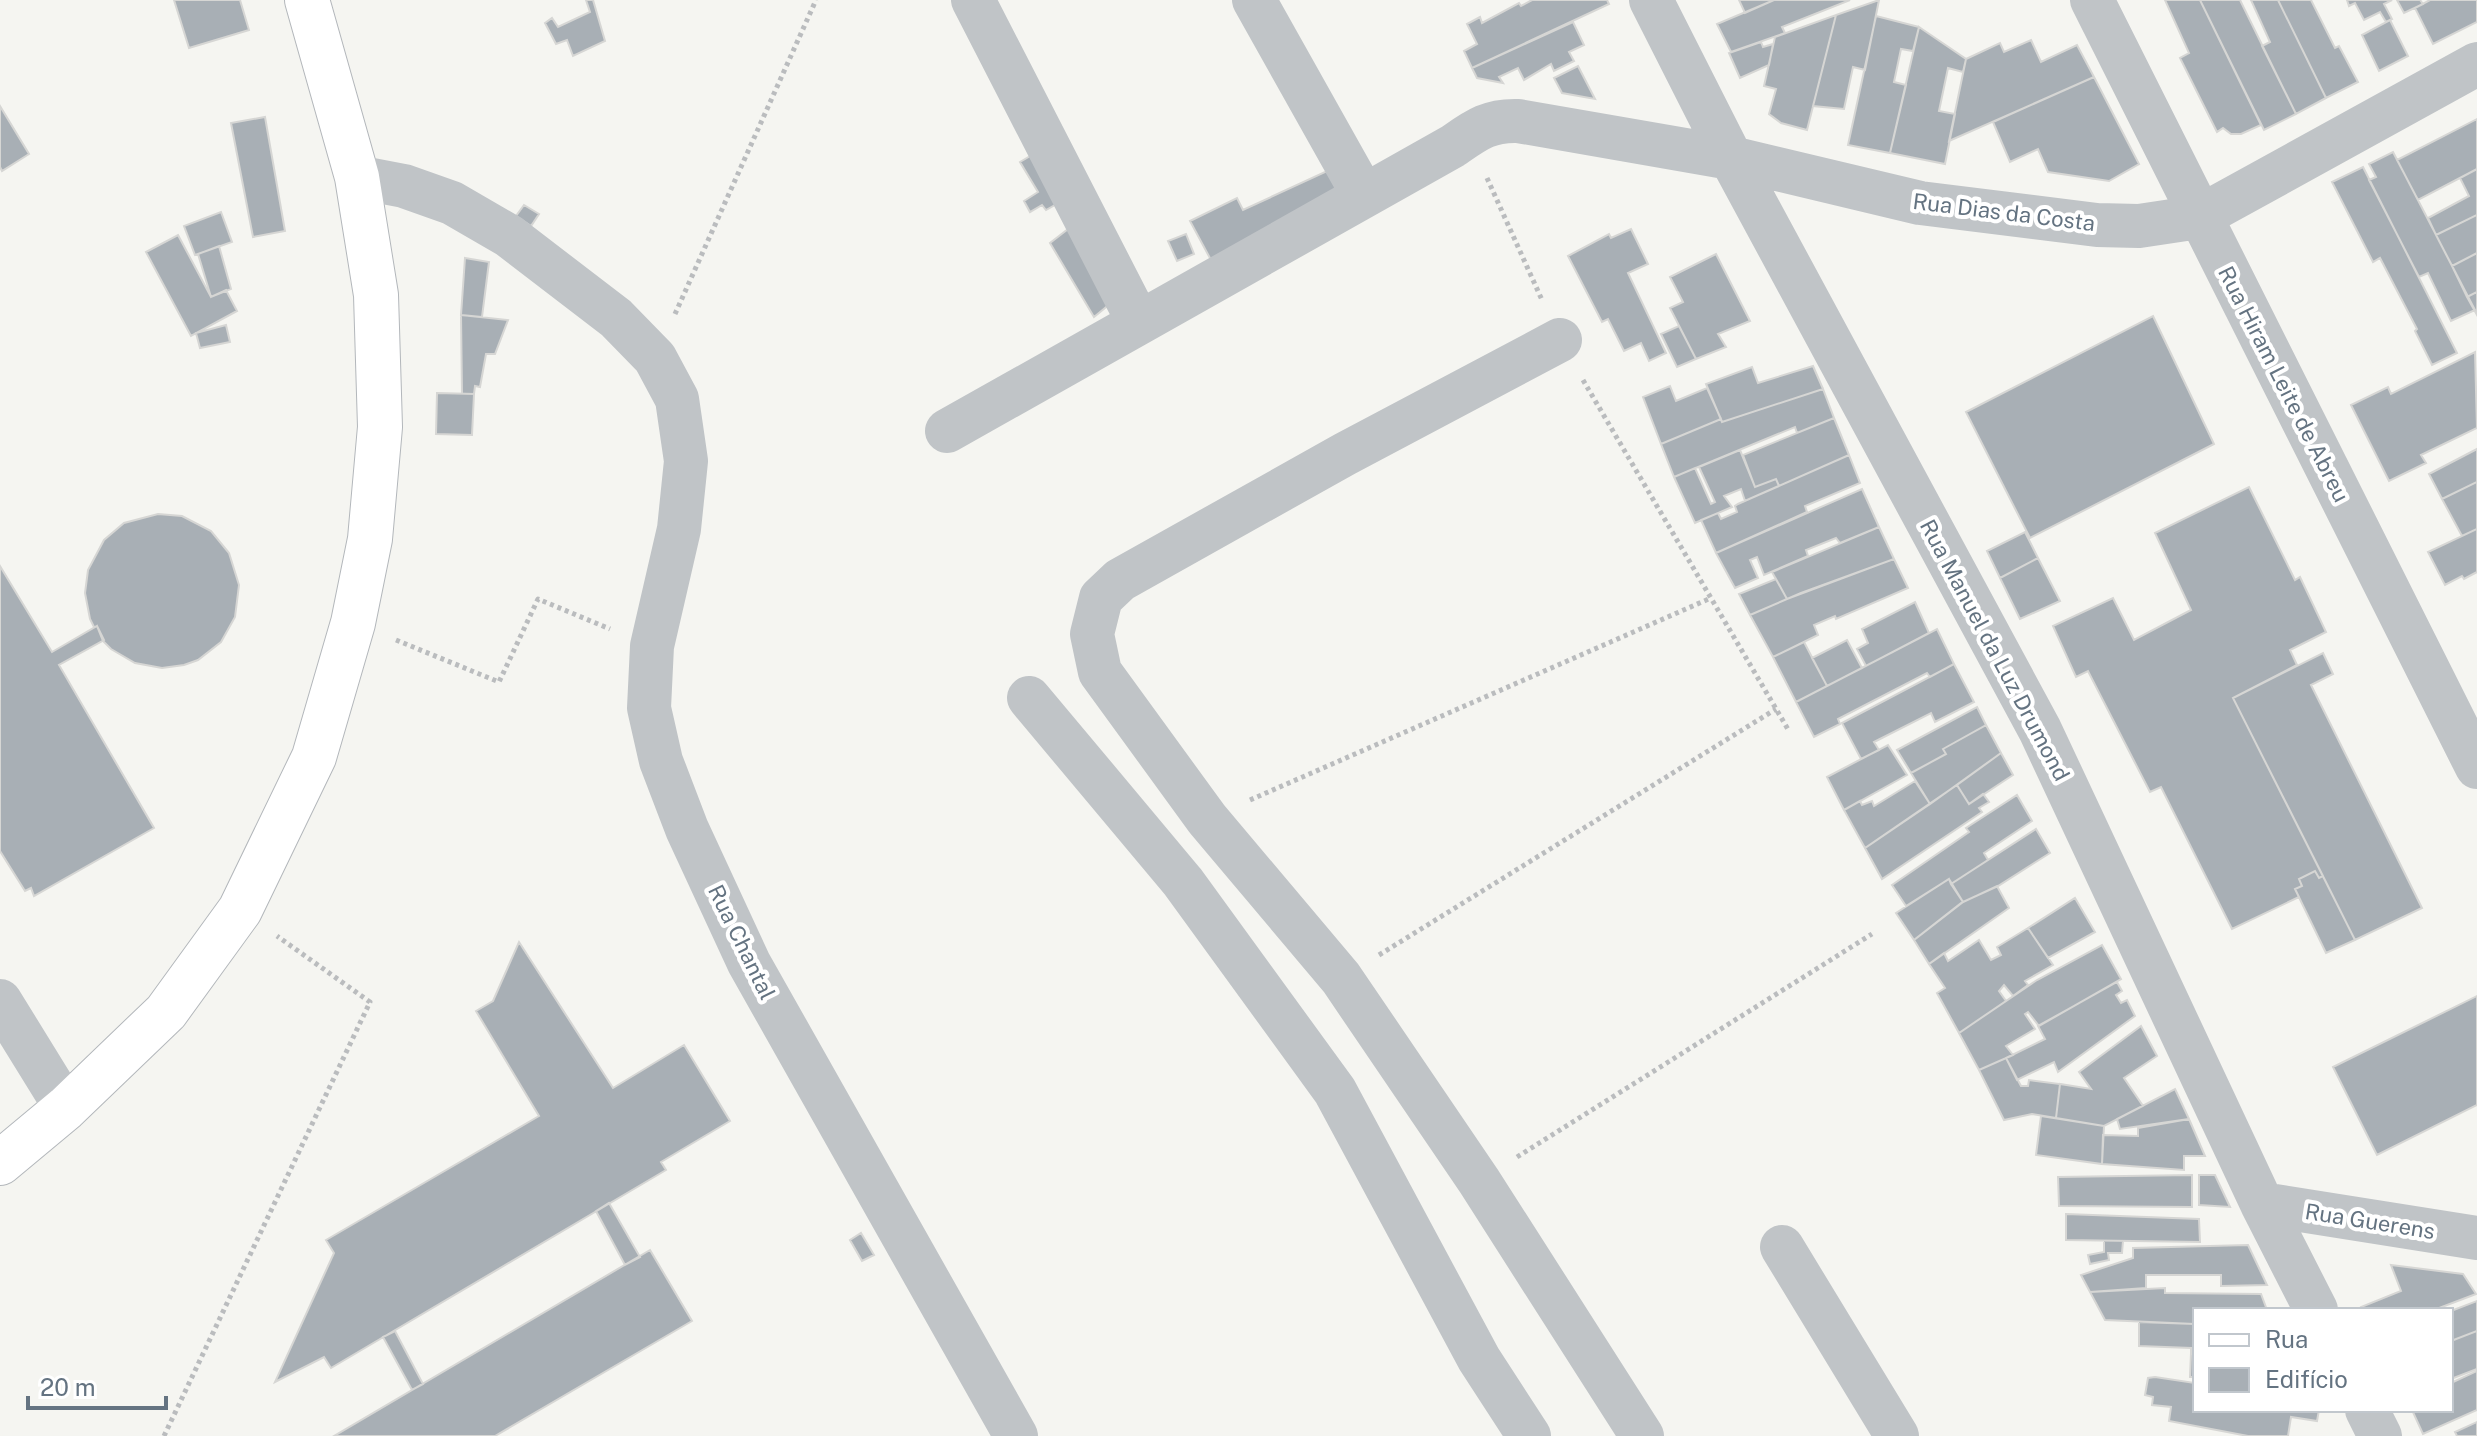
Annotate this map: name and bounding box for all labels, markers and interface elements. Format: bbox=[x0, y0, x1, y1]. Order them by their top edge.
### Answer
street label: Rua Dias da Costa bbox=[1911, 188, 2097, 236]
street label: Rua Hiram Leite de Abreu bbox=[2213, 262, 2355, 506]
street label: Rua Manuel da Luz Drumond bbox=[1915, 515, 2075, 785]
street label: Rua Chantal bbox=[703, 880, 781, 1004]
street label: Rua Guerens bbox=[2303, 1198, 2437, 1244]
legend bbox=[2193, 1308, 2453, 1412]
text: Rua bbox=[2265, 1325, 2308, 1353]
scale bar bbox=[28, 1360, 166, 1410]
text: Edifício bbox=[2265, 1365, 2348, 1393]
text: 20 m bbox=[40, 1373, 96, 1401]

